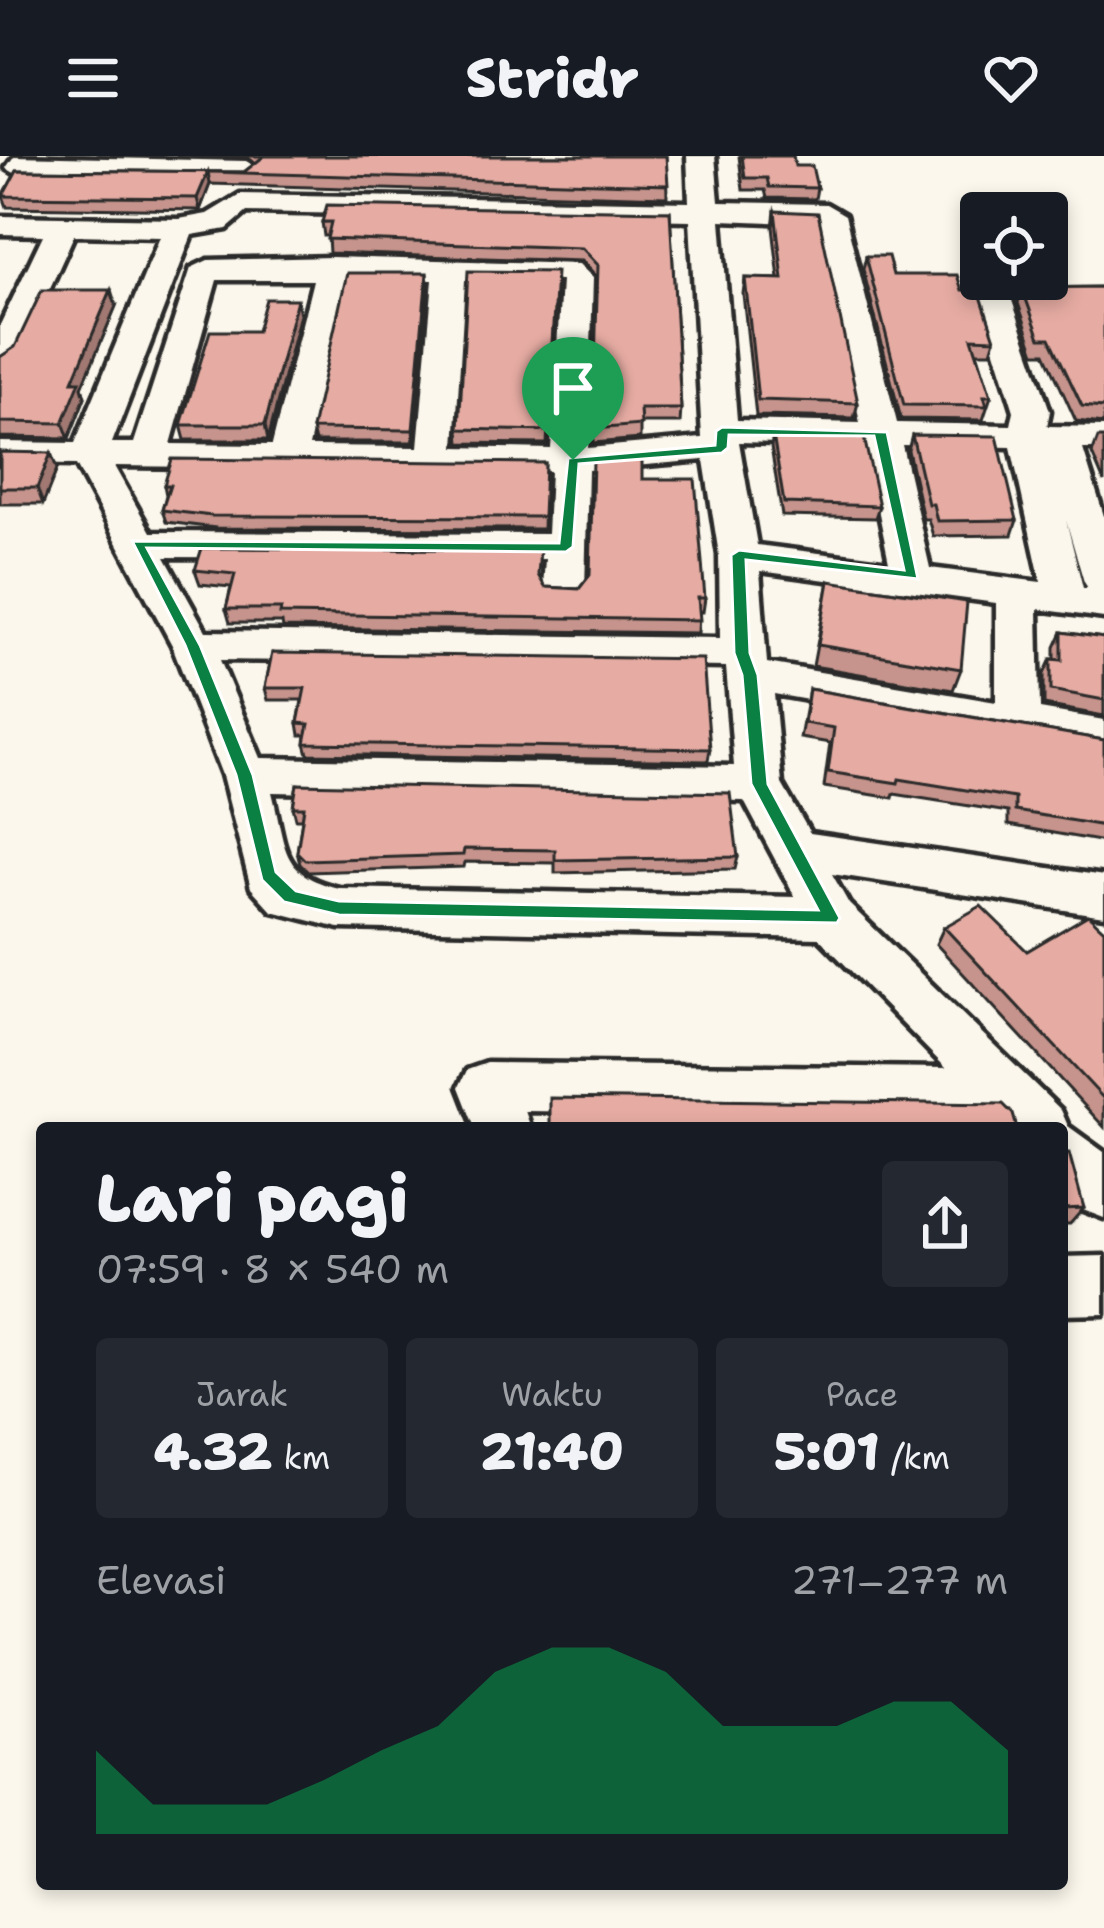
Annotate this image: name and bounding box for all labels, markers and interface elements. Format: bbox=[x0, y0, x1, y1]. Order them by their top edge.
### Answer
text: Stridr bbox=[465, 42, 639, 114]
icon: menu bbox=[60, 45, 126, 111]
icon: heart bbox=[978, 45, 1044, 111]
map controls bbox=[960, 192, 1068, 300]
button: locate bbox=[960, 192, 1068, 300]
pin bbox=[522, 337, 624, 460]
icon: arrive bbox=[540, 355, 606, 421]
text: Lari pagi bbox=[96, 1154, 409, 1242]
button: share bbox=[882, 1161, 1008, 1287]
text: 07:59 · 8 × 540 m bbox=[96, 1243, 449, 1295]
text: Jarak bbox=[196, 1372, 288, 1417]
text: Waktu bbox=[501, 1372, 603, 1417]
text: Pace bbox=[826, 1372, 898, 1417]
text: 4.32 bbox=[154, 1417, 272, 1485]
text: 21:40 bbox=[480, 1417, 624, 1485]
text: 5:01 bbox=[774, 1417, 880, 1485]
text: km bbox=[272, 1435, 330, 1480]
text: /km bbox=[880, 1435, 950, 1480]
text: Elevasi bbox=[96, 1554, 226, 1606]
text: 271–277 m bbox=[791, 1554, 1008, 1606]

